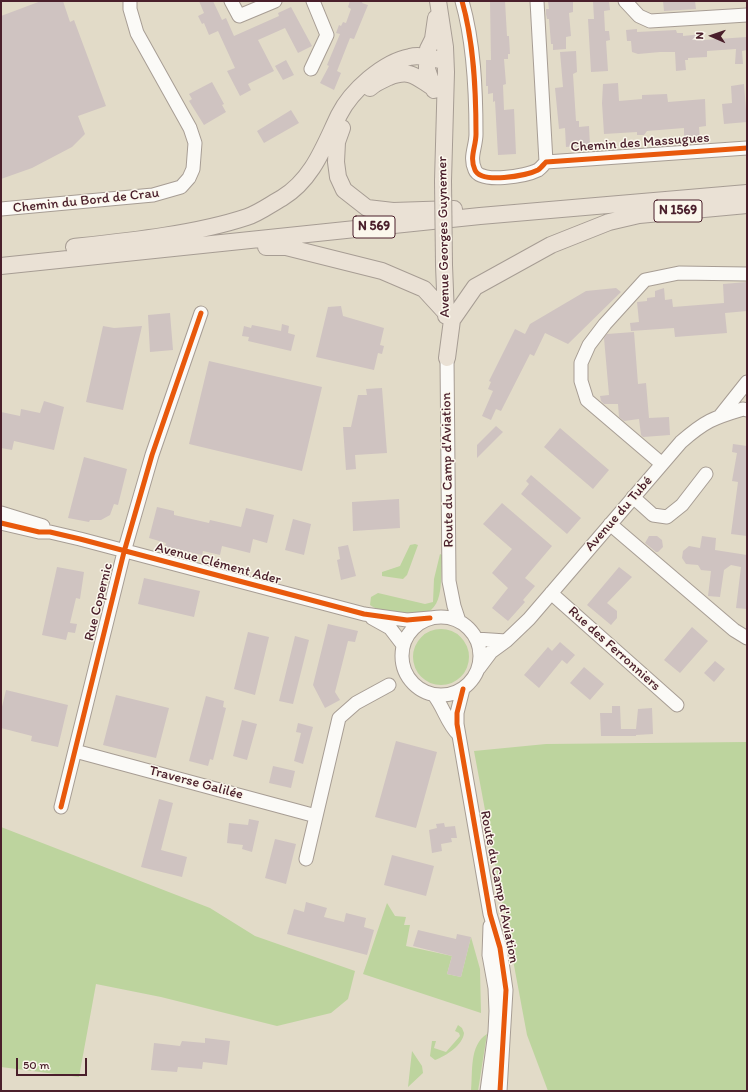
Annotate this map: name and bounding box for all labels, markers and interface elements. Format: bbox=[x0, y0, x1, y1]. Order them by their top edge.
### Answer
north arrow bbox=[692, 16, 732, 56]
text: N bbox=[693, 32, 706, 40]
street label: Chemin des Massugues bbox=[570, 130, 710, 156]
street label: Avenue Georges Guynemer bbox=[434, 156, 454, 318]
street label: Chemin du Bord de Crau bbox=[12, 185, 160, 217]
road number: N 1569 bbox=[654, 200, 702, 222]
road number: N 569 bbox=[353, 216, 395, 238]
street label: Route du Camp d'Aviation bbox=[438, 392, 458, 548]
street label: Avenue du Tubé bbox=[582, 473, 656, 555]
street label: Avenue Clément Ader bbox=[153, 539, 283, 589]
street label: Rue Copernic bbox=[81, 561, 117, 643]
street label: Rue des Ferronniers bbox=[564, 603, 664, 695]
street label: Traverse Galilée bbox=[147, 762, 245, 804]
street label: Route du Camp d'Aviation bbox=[476, 809, 522, 965]
scale bar bbox=[18, 1050, 89, 1076]
text: 50 m bbox=[23, 1058, 49, 1072]

